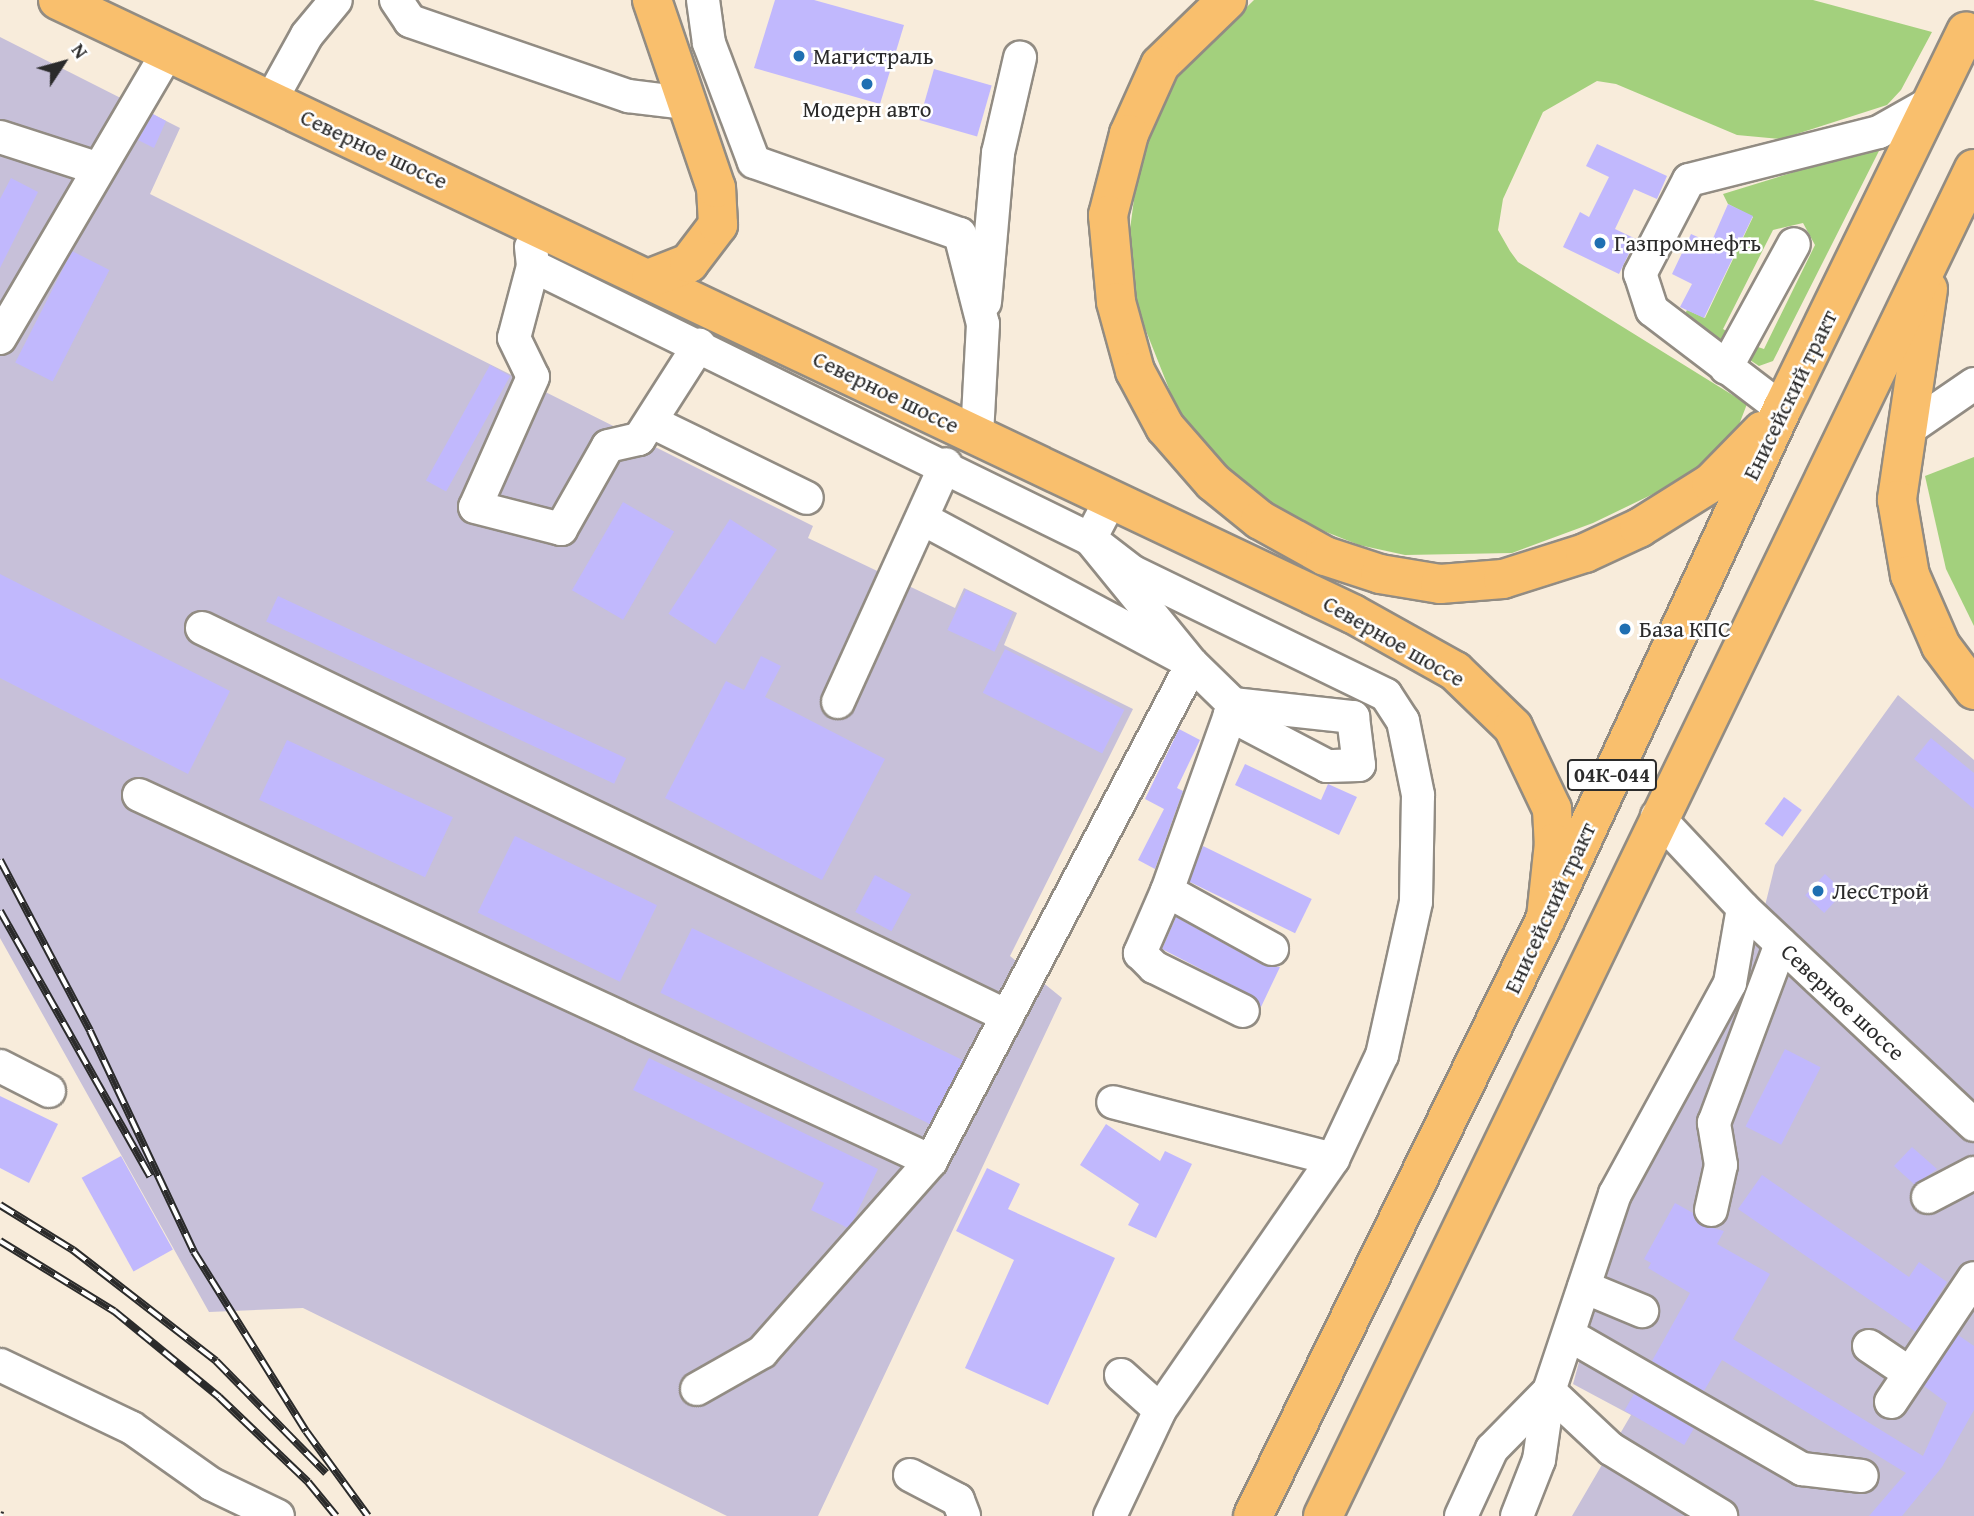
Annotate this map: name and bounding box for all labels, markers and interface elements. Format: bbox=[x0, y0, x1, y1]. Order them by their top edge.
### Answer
north arrow bbox=[28, 28, 98, 98]
text: N bbox=[65, 37, 95, 64]
place label: Магистраль bbox=[813, 42, 934, 70]
marker: Магистраль bbox=[791, 48, 807, 64]
marker: Модерн авто bbox=[859, 76, 875, 92]
place label: Модерн авто bbox=[803, 95, 931, 123]
street label: Северное шоссе bbox=[296, 103, 452, 195]
place label: Газпромнефть bbox=[1614, 229, 1761, 257]
marker: Газпромнефть bbox=[1592, 235, 1608, 251]
street label: Енисейский тракт bbox=[1737, 306, 1843, 484]
street label: Северное шоссе bbox=[809, 345, 963, 439]
street label: Северное шоссе bbox=[1318, 589, 1470, 693]
place label: База КПС bbox=[1639, 615, 1730, 643]
marker: База КПС bbox=[1617, 621, 1633, 637]
road number: 04К-044 bbox=[1566, 758, 1658, 792]
street label: Енисейский тракт bbox=[1498, 818, 1602, 998]
place label: ЛесСтрой bbox=[1832, 877, 1929, 905]
marker: ЛесСтрой bbox=[1810, 883, 1826, 899]
street label: Северное шоссе bbox=[1775, 938, 1911, 1066]

